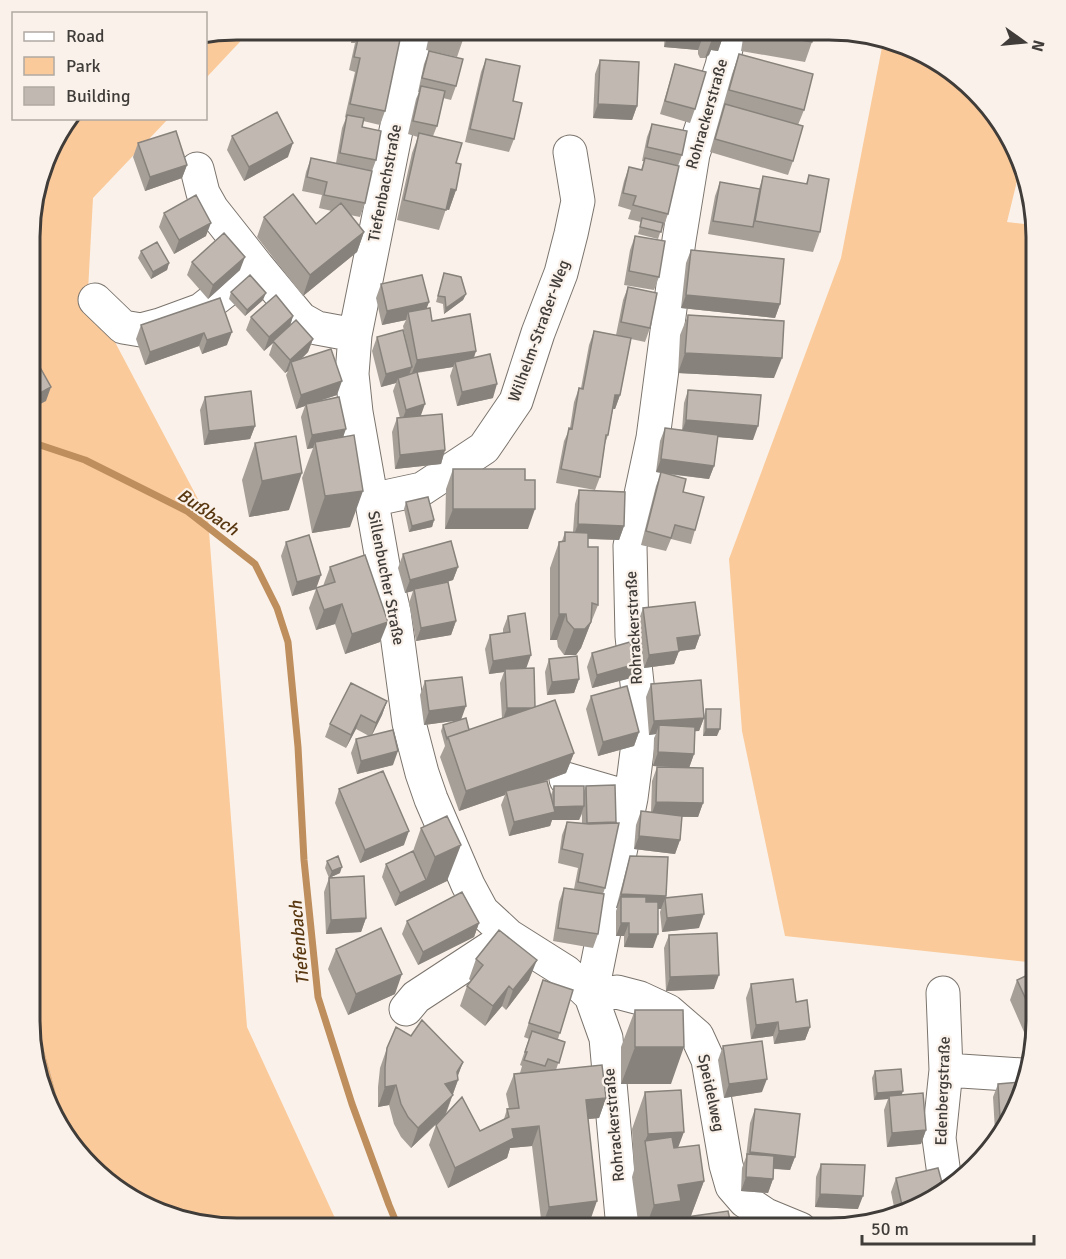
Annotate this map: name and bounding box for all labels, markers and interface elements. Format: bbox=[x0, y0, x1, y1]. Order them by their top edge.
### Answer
legend bbox=[12, 12, 207, 120]
north arrow bbox=[994, 12, 1054, 72]
text: Road bbox=[66, 25, 105, 47]
text: N bbox=[1026, 38, 1049, 54]
text: Park bbox=[66, 55, 101, 77]
street label: Rohrackerstraße bbox=[682, 56, 732, 172]
text: Building bbox=[66, 85, 130, 107]
street label: Tiefenbachstraße bbox=[364, 122, 406, 244]
street label: Wilhelm-Straßer-Weg bbox=[504, 257, 574, 405]
water label: Bußbach bbox=[173, 484, 244, 541]
street label: Sillenbucher Straße bbox=[363, 509, 409, 647]
street label: Rohrackerstraße bbox=[621, 571, 647, 685]
water label: Tiefenbach bbox=[284, 899, 314, 986]
street label: Edenbergstraße bbox=[931, 1036, 955, 1146]
street label: Speidelweg bbox=[693, 1052, 729, 1134]
street label: Rohrackerstraße bbox=[599, 1067, 629, 1183]
scale bar bbox=[862, 1208, 1034, 1246]
text: 50 m bbox=[871, 1218, 909, 1240]

